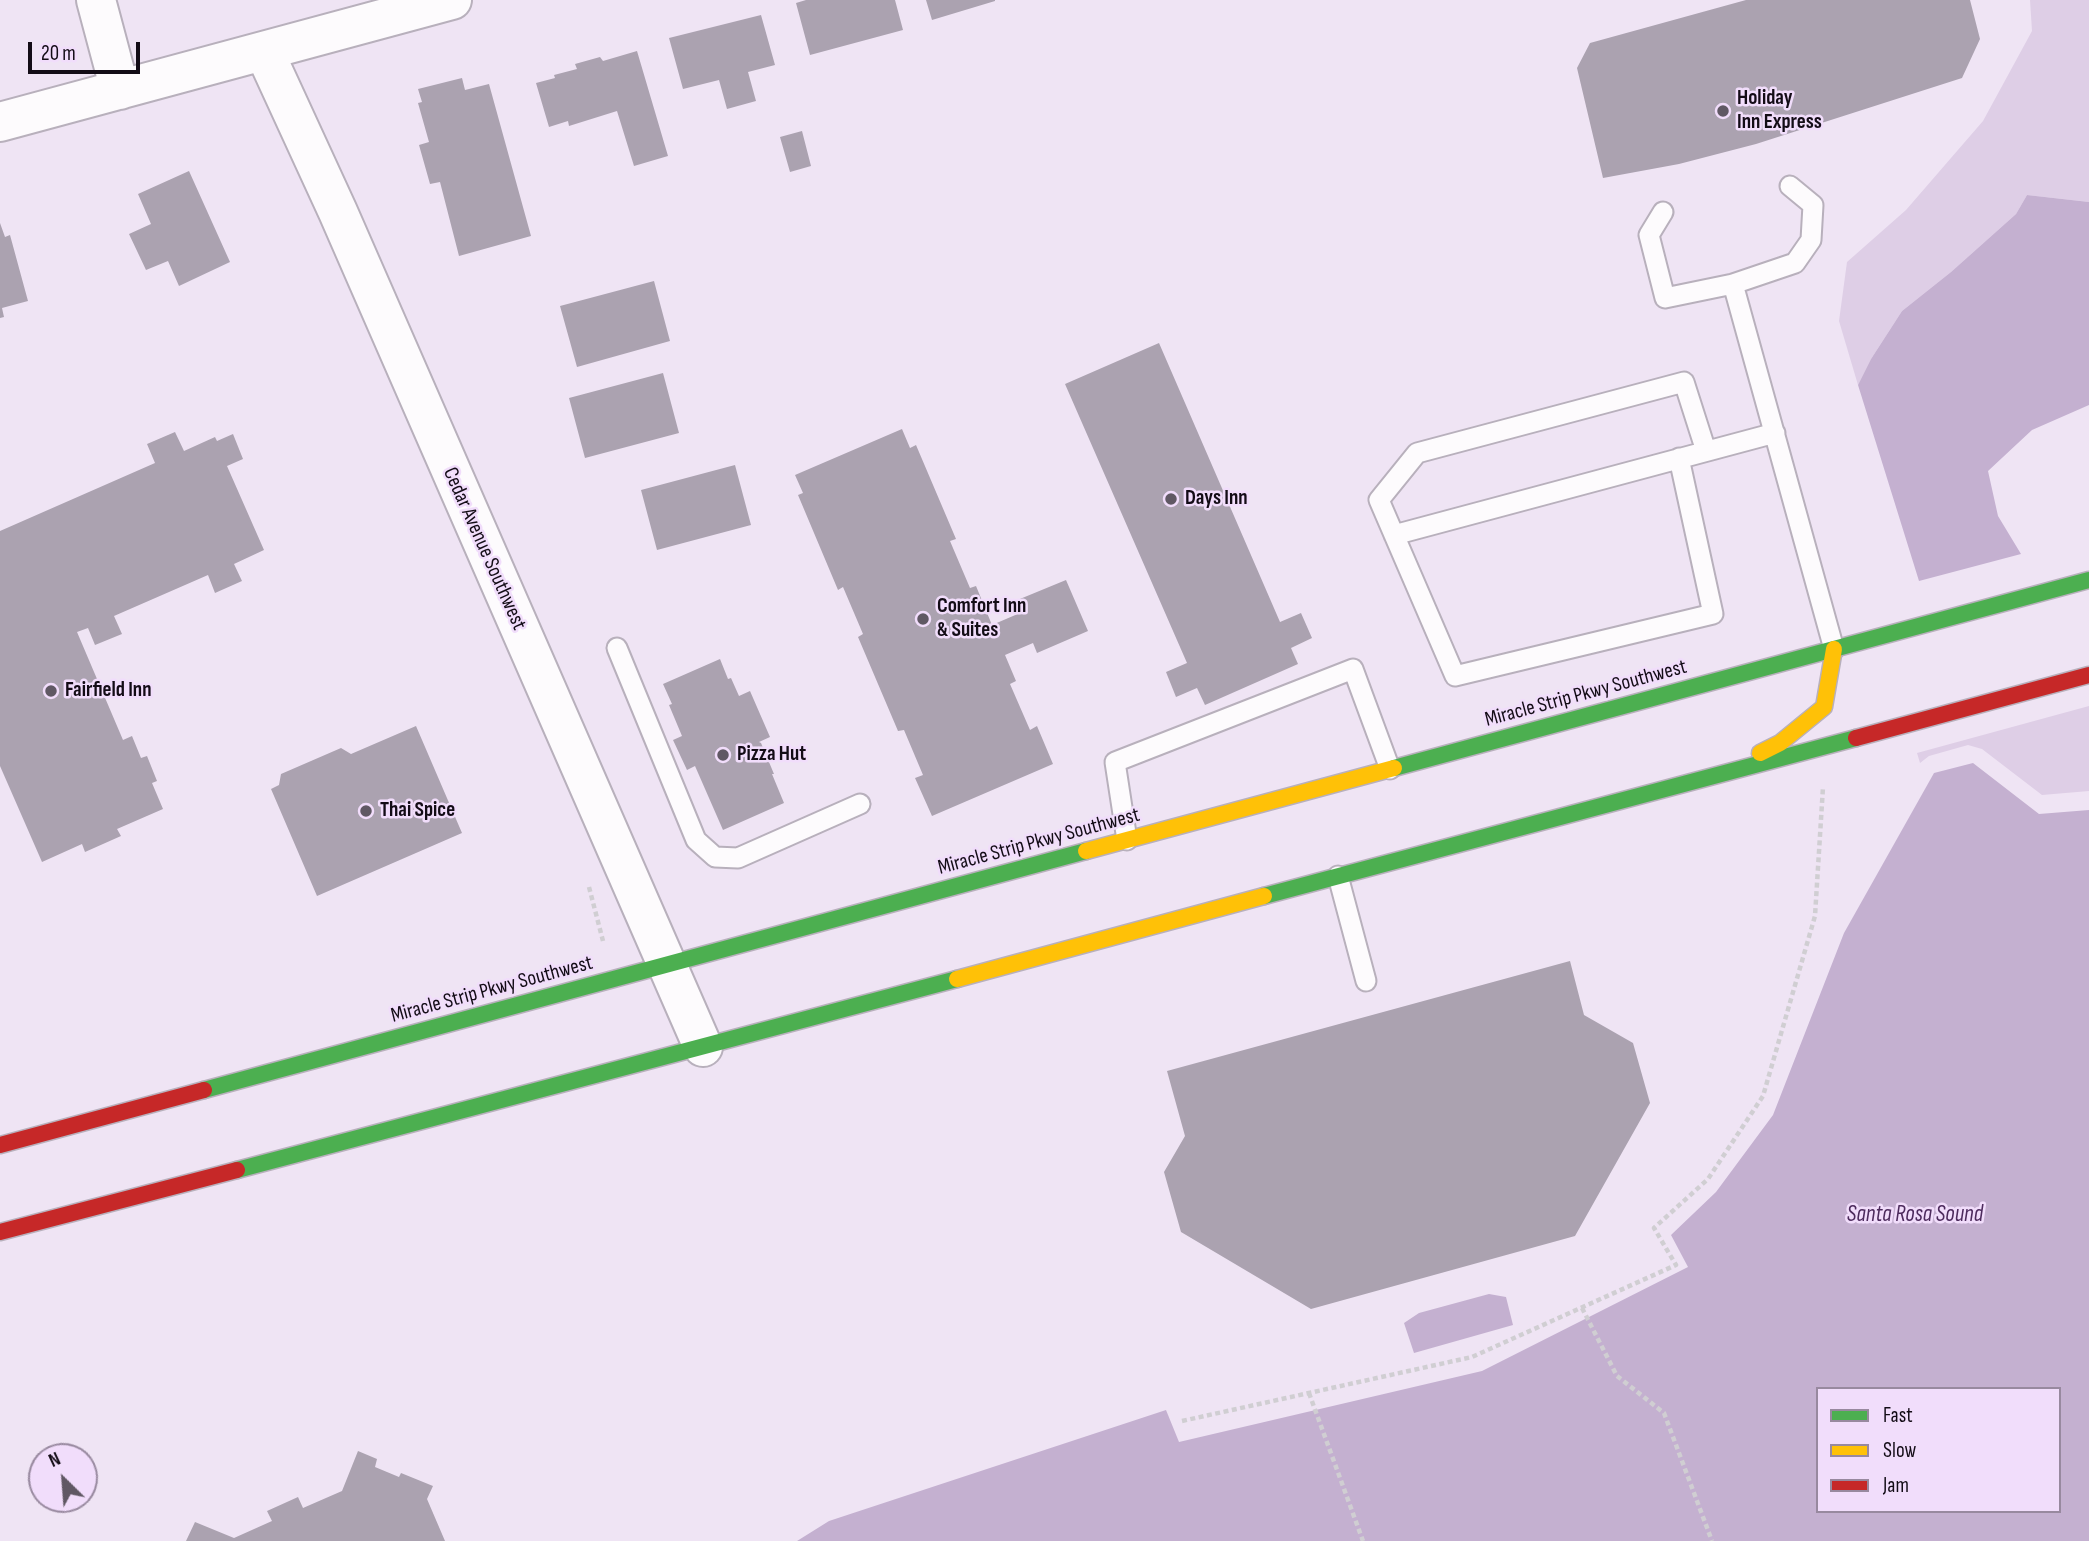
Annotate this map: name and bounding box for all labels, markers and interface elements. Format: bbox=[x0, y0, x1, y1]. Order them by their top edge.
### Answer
scale bar bbox=[32, 28, 144, 72]
text: 20 m bbox=[41, 41, 76, 66]
place label: Holiday Inn Express bbox=[1737, 86, 1822, 136]
marker: Holiday Inn Express bbox=[1715, 103, 1731, 119]
street label: Cedar Avenue Southwest bbox=[437, 464, 531, 634]
place label: Days Inn bbox=[1185, 486, 1248, 512]
marker: Days Inn bbox=[1163, 491, 1179, 507]
place label: Comfort Inn & Suites bbox=[937, 594, 1026, 644]
marker: Comfort Inn & Suites bbox=[915, 611, 931, 627]
street label: Miracle Strip Pkwy Southwest bbox=[1482, 655, 1690, 733]
place label: Fairfield Inn bbox=[65, 678, 152, 704]
marker: Fairfield Inn bbox=[43, 683, 59, 699]
place label: Pizza Hut bbox=[737, 742, 806, 768]
marker: Pizza Hut bbox=[715, 747, 731, 763]
place label: Thai Spice bbox=[380, 798, 455, 824]
marker: Thai Spice bbox=[358, 803, 374, 819]
street label: Miracle Strip Pkwy Southwest bbox=[935, 803, 1143, 881]
street label: Miracle Strip Pkwy Southwest bbox=[388, 951, 596, 1029]
water label: Santa Rosa Sound bbox=[1847, 1201, 1983, 1229]
legend bbox=[1816, 1387, 2061, 1513]
text: Fast bbox=[1883, 1403, 1913, 1428]
text: Slow bbox=[1883, 1438, 1916, 1463]
north arrow bbox=[28, 1443, 98, 1513]
text: N bbox=[45, 1448, 64, 1473]
text: Jam bbox=[1883, 1473, 1909, 1498]

